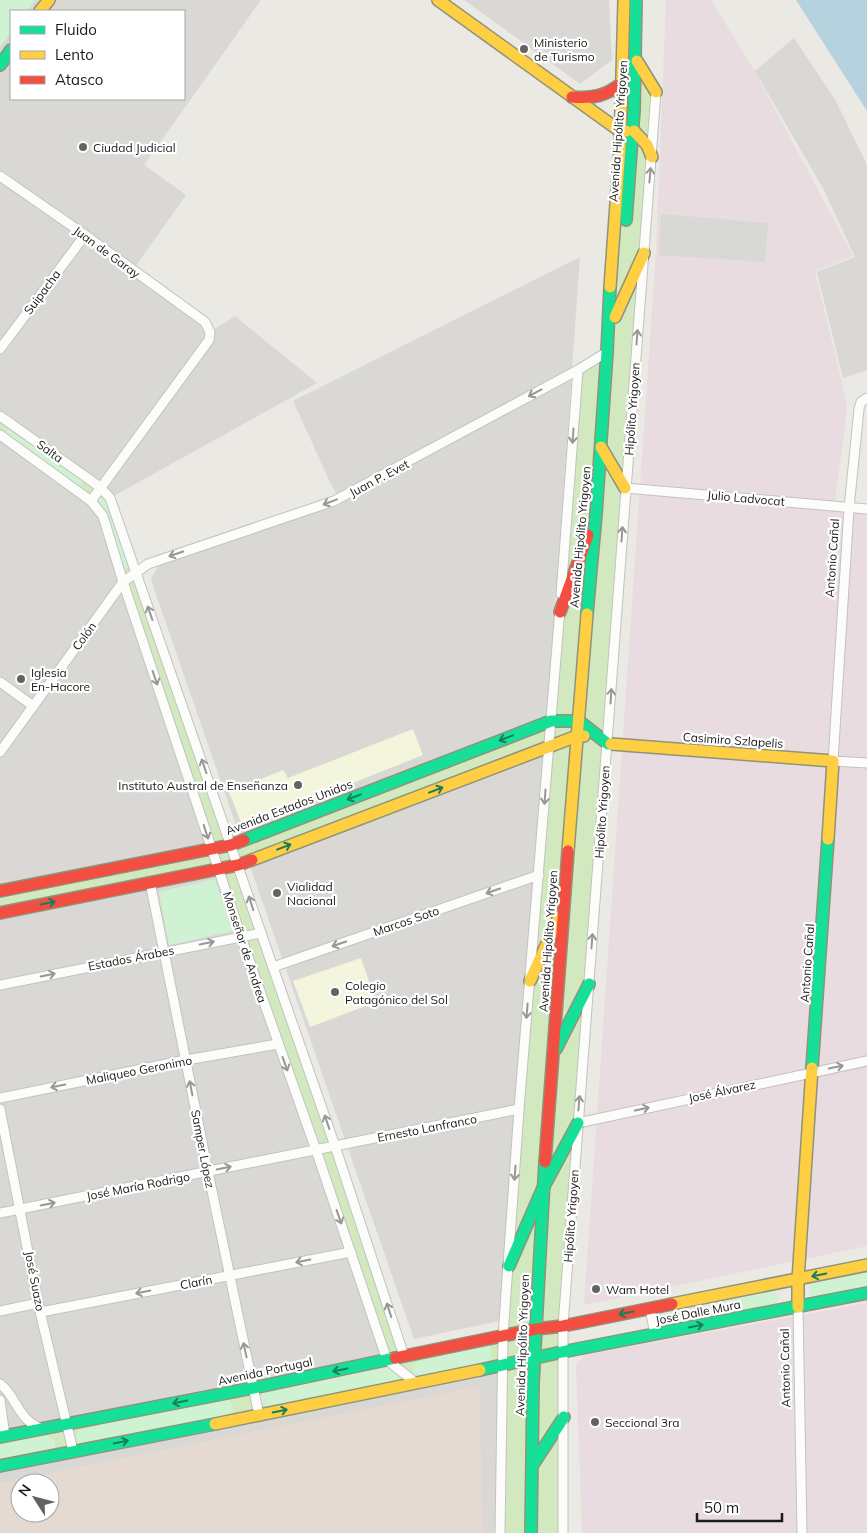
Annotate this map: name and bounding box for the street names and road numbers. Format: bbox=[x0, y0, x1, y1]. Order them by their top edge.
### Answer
street label: Avenida Hipólito Yrigoyen bbox=[606, 60, 630, 202]
street label: Juan de Garay bbox=[71, 223, 144, 282]
street label: Suipacha bbox=[20, 267, 64, 317]
street label: Hipólito Yrigoyen bbox=[621, 362, 643, 456]
street label: Salta bbox=[34, 436, 66, 466]
street label: Juan P. Evet bbox=[347, 456, 411, 500]
street label: Avenida Hipólito Yrigoyen bbox=[566, 466, 594, 608]
street label: Julio Ladvocat bbox=[707, 487, 785, 509]
street label: Antonio Cañal bbox=[822, 518, 842, 598]
street label: Colón bbox=[69, 619, 99, 653]
street label: Casimiro Szlapelis bbox=[682, 729, 784, 751]
street label: Hipólito Yrigoyen bbox=[591, 765, 613, 859]
street label: Avenida Estados Unidos bbox=[223, 776, 355, 838]
street label: Avenida Hipólito Yrigoyen bbox=[536, 870, 560, 1012]
street label: Monseñor de Andrea bbox=[220, 890, 270, 1004]
street label: Marcos Soto bbox=[371, 903, 441, 939]
street label: Antonio Cañal bbox=[797, 923, 817, 1003]
street label: Estados Árabes bbox=[87, 942, 175, 974]
street label: Maliqueo Geronimo bbox=[85, 1052, 193, 1088]
street label: José Álvarez bbox=[687, 1077, 757, 1105]
street label: Samper López bbox=[188, 1108, 218, 1190]
street label: Ernesto Lanfranco bbox=[376, 1111, 478, 1145]
street label: José María Rodrigo bbox=[85, 1169, 191, 1203]
street label: Hipólito Yrigoyen bbox=[560, 1169, 582, 1263]
street label: José Suazo bbox=[22, 1250, 48, 1312]
street label: Clarín bbox=[179, 1272, 213, 1292]
street label: Avenida Hipólito Yrigoyen bbox=[512, 1274, 532, 1416]
street label: José Dalle Mura bbox=[654, 1296, 742, 1328]
street label: Antonio Cañal bbox=[777, 1328, 793, 1408]
street label: Avenida Portugal bbox=[216, 1354, 314, 1388]

